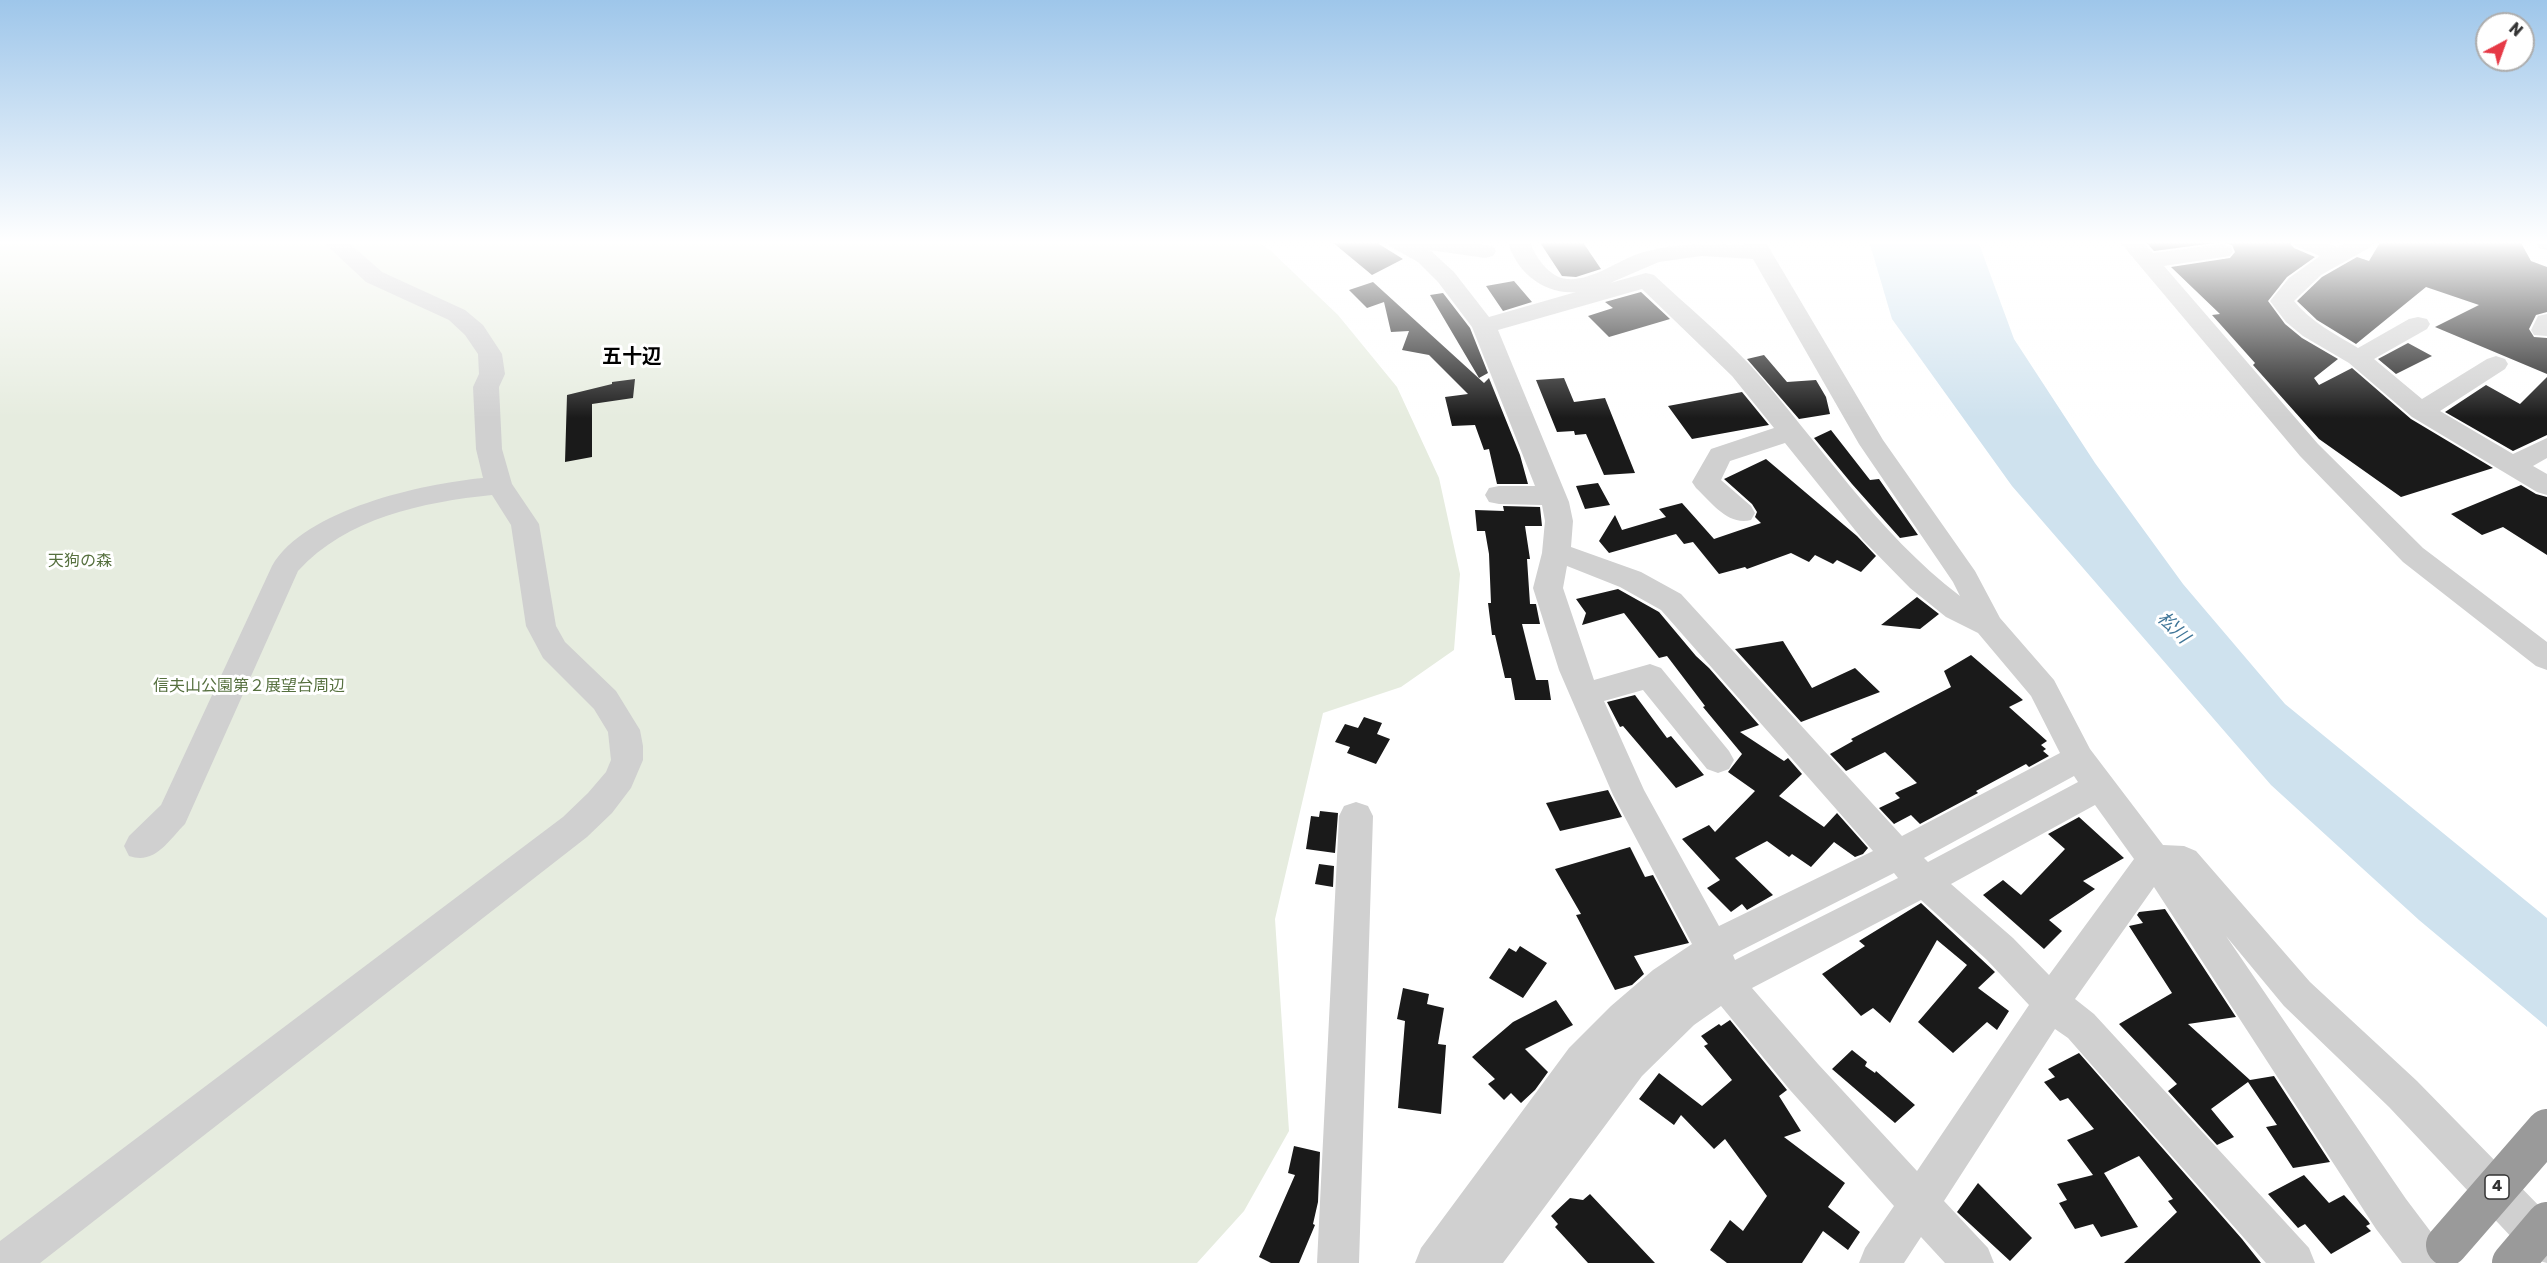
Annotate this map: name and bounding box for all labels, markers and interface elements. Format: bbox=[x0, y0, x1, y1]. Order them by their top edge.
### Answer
north arrow bbox=[2475, 12, 2535, 72]
text: N bbox=[2505, 19, 2526, 40]
district label: 五十辺 bbox=[602, 345, 662, 369]
park label: 天狗の森 bbox=[48, 551, 112, 571]
water label: 松川 bbox=[2153, 608, 2193, 648]
park label: 信夫山公園第２展望台周辺 bbox=[153, 676, 345, 696]
road number: 4 bbox=[2485, 1175, 2509, 1199]

